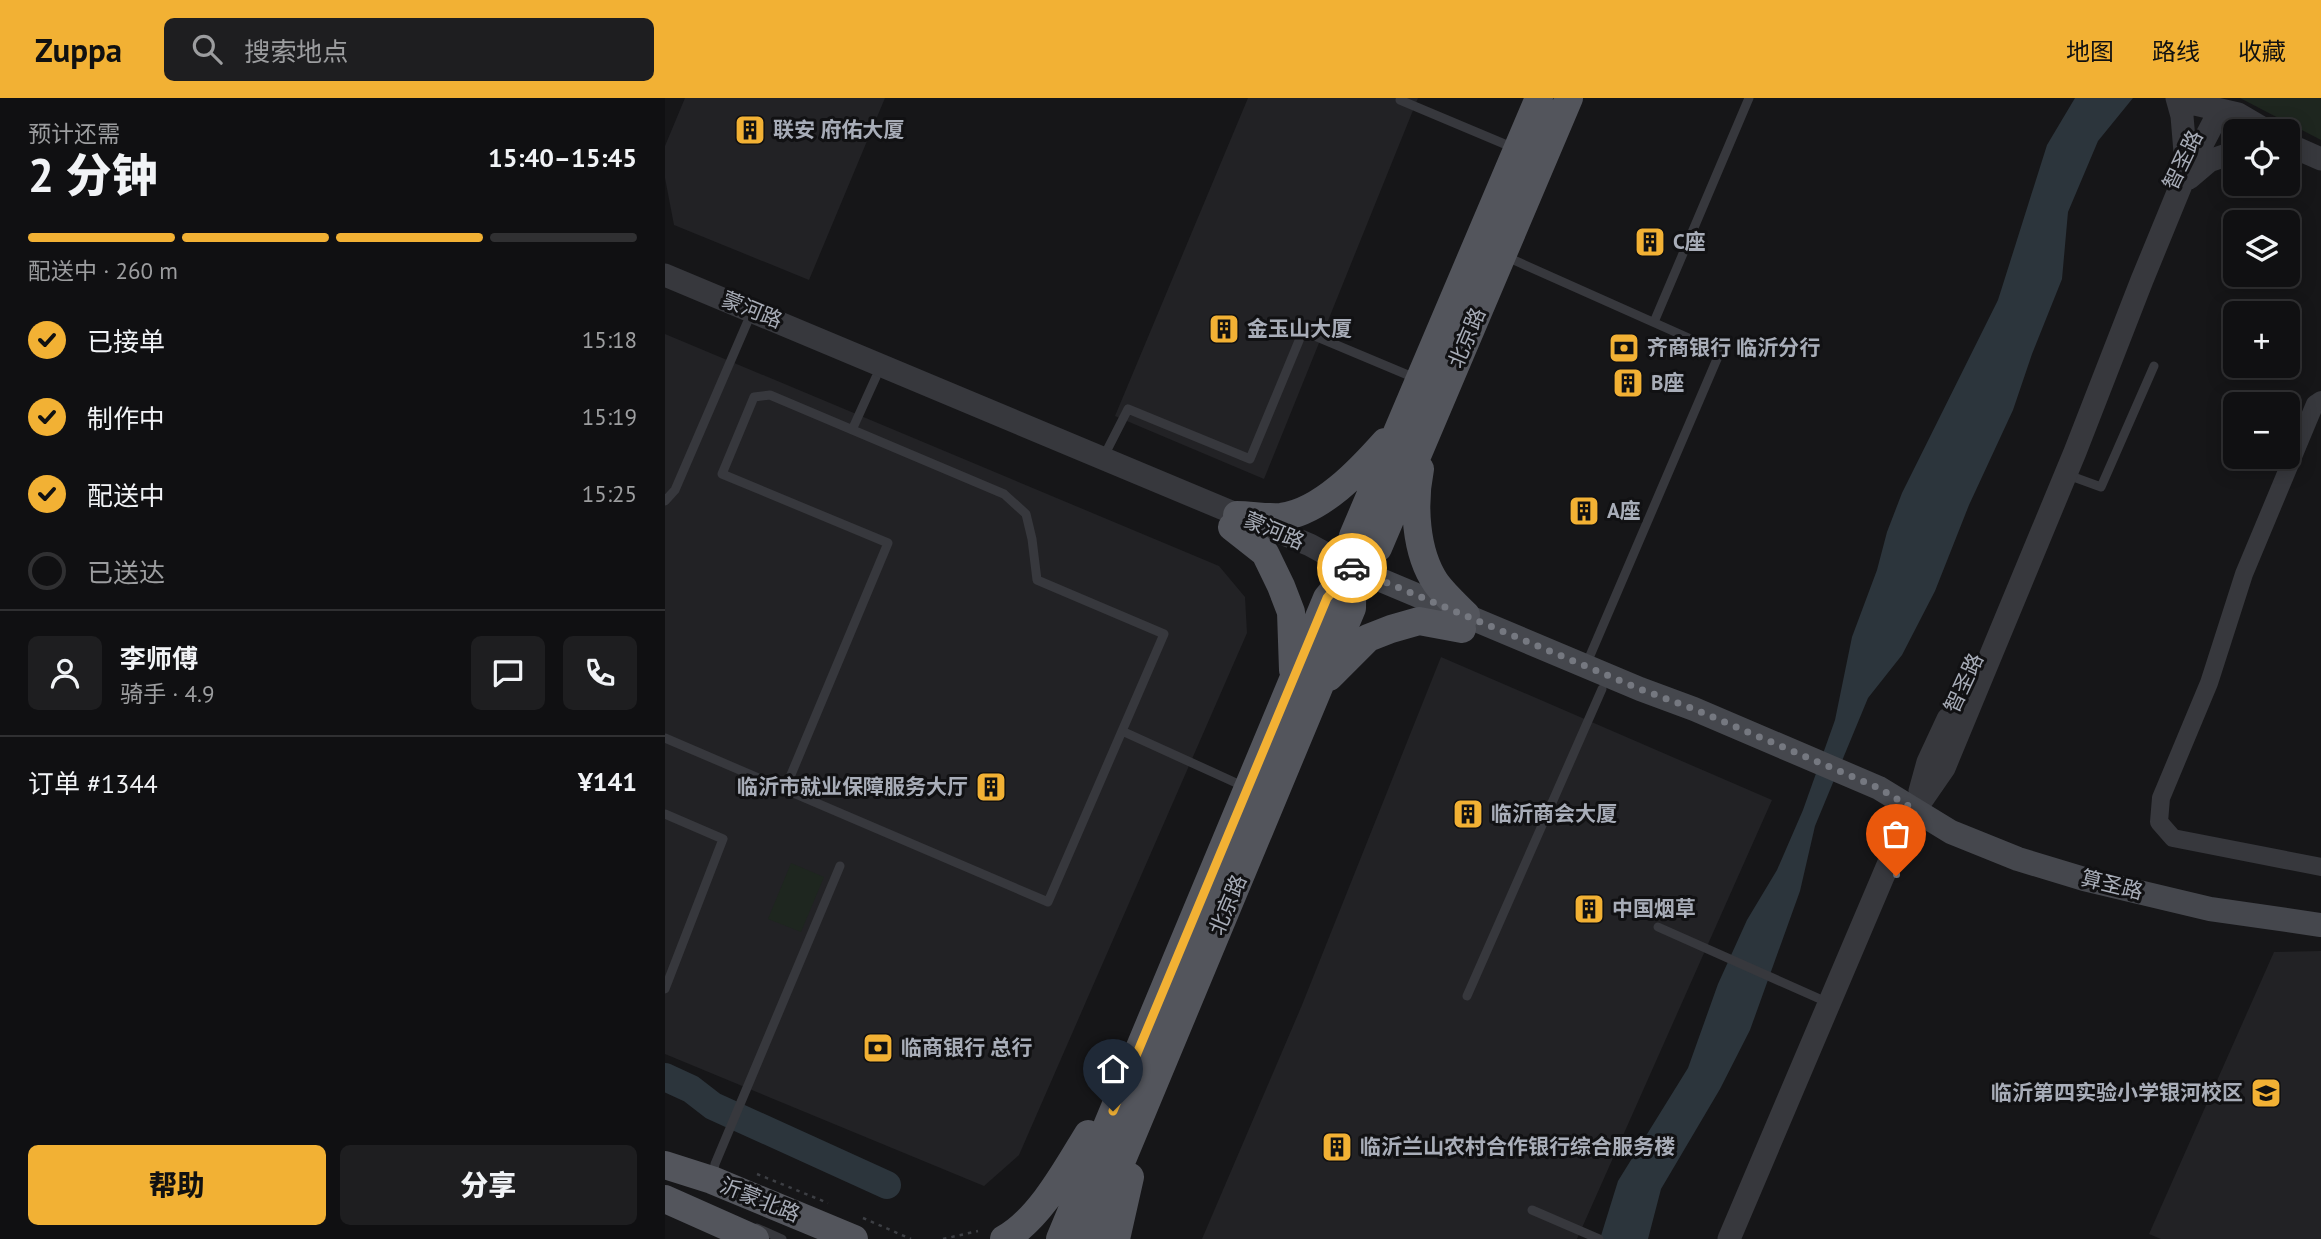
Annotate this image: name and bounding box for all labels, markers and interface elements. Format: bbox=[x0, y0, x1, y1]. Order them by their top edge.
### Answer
search box bbox=[164, 18, 654, 81]
text: Zuppa bbox=[35, 28, 122, 71]
icon: search bbox=[188, 30, 226, 68]
text: 搜索地点 bbox=[244, 35, 348, 68]
text: 地图 bbox=[2066, 36, 2114, 67]
text: 路线 bbox=[2152, 36, 2200, 67]
text: 收藏 bbox=[2238, 36, 2286, 67]
building icon: 联安 府佑大厦 bbox=[733, 113, 767, 147]
place label: 联安 府佑大厦 bbox=[773, 116, 904, 143]
text: 预计还需 bbox=[28, 119, 120, 148]
map controls bbox=[2223, 119, 2300, 469]
button: locate bbox=[2223, 119, 2300, 196]
street label: 智圣路 bbox=[2157, 126, 2208, 194]
text: 15:40–15:45 bbox=[488, 141, 637, 174]
text: 2 分钟 bbox=[28, 145, 158, 205]
button: layers bbox=[2223, 210, 2300, 287]
building icon: C座 bbox=[1633, 225, 1667, 259]
place label: C座 bbox=[1673, 228, 1706, 255]
text: 配送中 · 260 m bbox=[28, 256, 178, 285]
street label: 蒙河路 bbox=[718, 285, 786, 334]
button: + bbox=[2223, 301, 2300, 378]
street label: 北京路 bbox=[1442, 304, 1491, 372]
building icon: 金玉山大厦 bbox=[1207, 312, 1241, 346]
place label: 金玉山大厦 bbox=[1247, 315, 1352, 342]
icon: check bbox=[28, 321, 66, 359]
text: 已接单 bbox=[87, 325, 165, 358]
text: 15:18 bbox=[582, 325, 637, 354]
bank icon: 齐商银行 临沂分行 bbox=[1607, 331, 1641, 365]
place label: 齐商银行 临沂分行 bbox=[1647, 334, 1820, 361]
building icon: B座 bbox=[1611, 366, 1645, 400]
place label: B座 bbox=[1651, 369, 1684, 396]
button: − bbox=[2223, 392, 2300, 469]
icon: check bbox=[28, 398, 66, 436]
text: 制作中 bbox=[87, 402, 165, 435]
text: 15:19 bbox=[582, 402, 637, 431]
icon: check bbox=[28, 475, 66, 513]
text: 配送中 bbox=[87, 479, 165, 512]
text: 15:25 bbox=[582, 479, 637, 508]
building icon: A座 bbox=[1567, 494, 1601, 528]
place label: A座 bbox=[1607, 497, 1641, 524]
street label: 蒙河路 bbox=[1240, 506, 1308, 555]
courier bbox=[1317, 533, 1387, 603]
icon: car bbox=[1333, 549, 1371, 587]
text: 已送达 bbox=[87, 556, 165, 589]
button: person bbox=[28, 636, 102, 710]
button: chat bbox=[471, 636, 545, 710]
button: phone bbox=[563, 636, 637, 710]
text: 李师傅 bbox=[120, 642, 198, 675]
street label: 智圣路 bbox=[1938, 649, 1989, 717]
text: 骑手 · 4.9 bbox=[120, 679, 214, 708]
text: ¥141 bbox=[578, 765, 637, 798]
text: 订单 #1344 bbox=[28, 767, 158, 800]
building icon: 临沂市就业保障服务大厅 bbox=[974, 770, 1008, 804]
place label: 临沂市就业保障服务大厅 bbox=[737, 773, 968, 800]
building icon: 临沂商会大厦 bbox=[1451, 797, 1485, 831]
place label: 临沂商会大厦 bbox=[1491, 800, 1617, 827]
pin bbox=[1866, 804, 1926, 876]
icon: bag bbox=[1877, 815, 1915, 853]
street label: 算圣路 bbox=[2078, 864, 2146, 905]
street label: 北京路 bbox=[1203, 871, 1252, 939]
building icon: 中国烟草 bbox=[1572, 892, 1606, 926]
place label: 中国烟草 bbox=[1612, 895, 1696, 922]
bank icon: 临商银行 总行 bbox=[861, 1031, 895, 1065]
place label: 临商银行 总行 bbox=[901, 1034, 1032, 1061]
pin bbox=[1083, 1039, 1143, 1111]
icon: home bbox=[1094, 1050, 1132, 1088]
school or university icon: 临沂第四实验小学银河校区 bbox=[2249, 1076, 2283, 1110]
place label: 临沂第四实验小学银河校区 bbox=[1991, 1079, 2243, 1106]
building icon: 临沂兰山农村合作银行综合服务楼 bbox=[1320, 1130, 1354, 1164]
place label: 临沂兰山农村合作银行综合服务楼 bbox=[1360, 1133, 1675, 1160]
button: 帮助 bbox=[28, 1145, 326, 1225]
button: 分享 bbox=[340, 1145, 637, 1225]
street label: 沂蒙北路 bbox=[716, 1171, 804, 1228]

